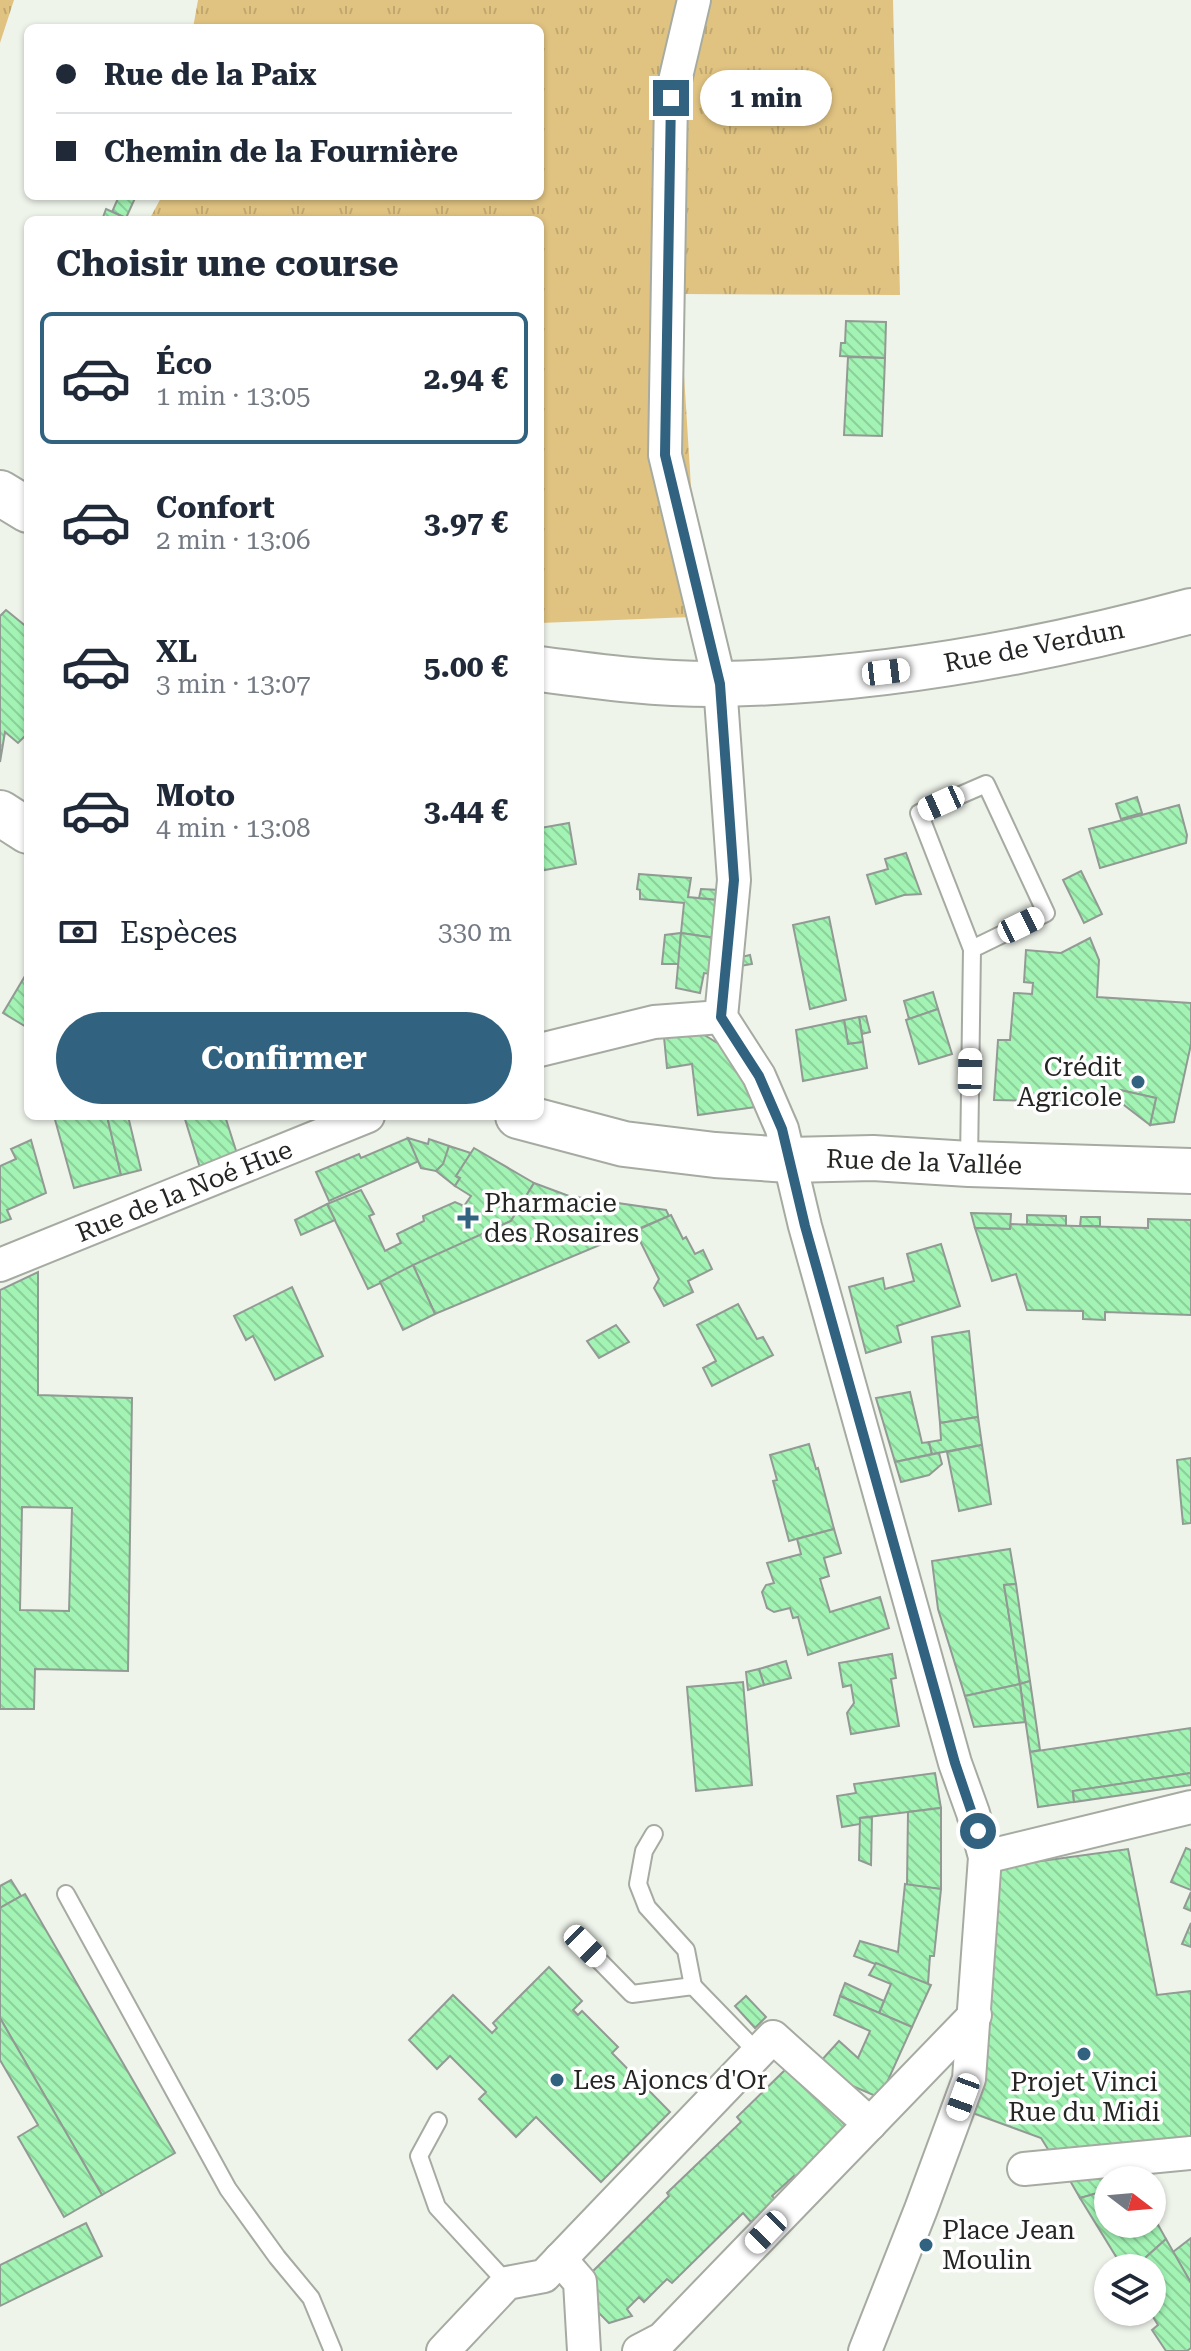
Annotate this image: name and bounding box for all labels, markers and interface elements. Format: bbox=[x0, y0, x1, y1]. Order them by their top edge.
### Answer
text: Rue de la Paix bbox=[104, 57, 317, 92]
callout: 1 min bbox=[699, 70, 831, 126]
route end bbox=[653, 80, 689, 116]
text: 1 min bbox=[730, 83, 802, 113]
text: Chemin de la Fournière bbox=[104, 134, 458, 169]
text: Choisir une course bbox=[56, 243, 399, 285]
icon: car bbox=[60, 342, 132, 414]
text: Éco bbox=[156, 346, 212, 381]
text: 2.94 € bbox=[424, 361, 508, 396]
text: 1 min · 13:05 bbox=[156, 381, 311, 411]
icon: car bbox=[60, 486, 132, 558]
text: Confort bbox=[156, 490, 275, 525]
text: 3.97 € bbox=[424, 505, 508, 540]
text: 2 min · 13:06 bbox=[156, 525, 311, 555]
street label: Rue de Verdun bbox=[941, 614, 1127, 678]
icon: car bbox=[60, 630, 132, 702]
text: XL bbox=[156, 634, 197, 669]
text: 5.00 € bbox=[424, 649, 508, 684]
car bbox=[861, 657, 911, 687]
text: 3 min · 13:07 bbox=[156, 669, 311, 699]
icon: car bbox=[60, 774, 132, 846]
text: Moto bbox=[156, 778, 235, 813]
car bbox=[914, 782, 968, 824]
text: 3.44 € bbox=[424, 793, 508, 828]
text: 4 min · 13:08 bbox=[156, 813, 311, 843]
car bbox=[994, 904, 1048, 946]
icon: cash bbox=[56, 910, 100, 954]
text: Espèces bbox=[120, 915, 237, 950]
text: 330 m bbox=[438, 917, 512, 947]
button: Confirmer bbox=[56, 1012, 512, 1104]
car bbox=[958, 1048, 982, 1096]
place label: Crédit Agricole bbox=[1017, 1052, 1122, 1112]
marker: Crédit Agricole bbox=[1129, 1073, 1147, 1091]
street label: Rue de la Noé Hue bbox=[72, 1134, 296, 1248]
street label: Rue de la Vallée bbox=[825, 1144, 1023, 1180]
place label: Pharmacie des Rosaires bbox=[484, 1188, 639, 1248]
marker: Pharmacie des Rosaires bbox=[459, 1209, 477, 1227]
route start bbox=[960, 1813, 996, 1849]
car bbox=[560, 1921, 610, 1971]
marker: Projet Vinci Rue du Midi bbox=[1075, 2045, 1093, 2063]
place label: Les Ajoncs d'Or bbox=[573, 2065, 768, 2095]
place label: Projet Vinci Rue du Midi bbox=[1008, 2067, 1160, 2127]
car bbox=[944, 2070, 982, 2124]
marker: Les Ajoncs d'Or bbox=[548, 2071, 566, 2089]
north arrow bbox=[1094, 2166, 1166, 2238]
map controls bbox=[1094, 2166, 1166, 2326]
car bbox=[741, 2206, 791, 2258]
place label: Place Jean Moulin bbox=[942, 2215, 1075, 2275]
marker: Place Jean Moulin bbox=[917, 2236, 935, 2254]
button: layers bbox=[1094, 2254, 1166, 2326]

